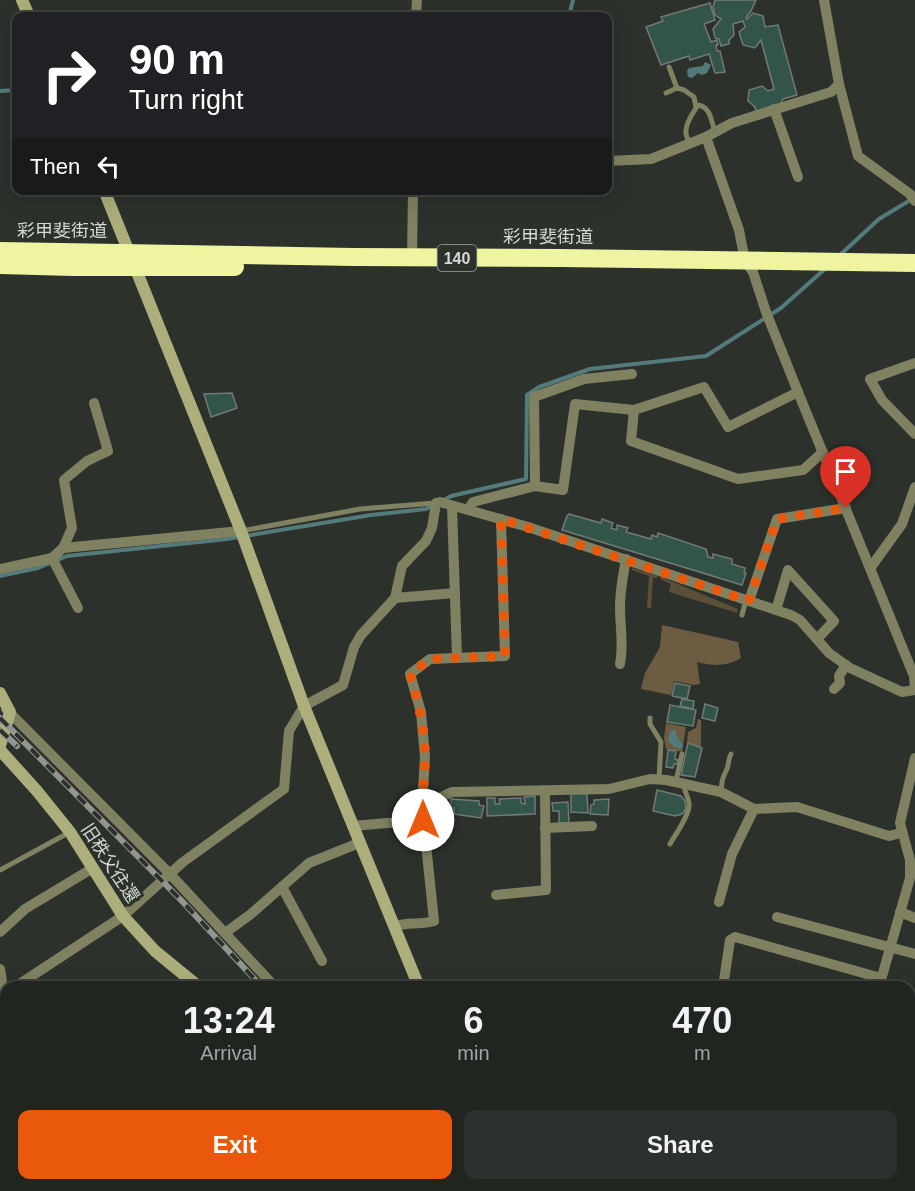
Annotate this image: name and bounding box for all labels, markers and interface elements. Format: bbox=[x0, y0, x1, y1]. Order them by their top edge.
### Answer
icon: right bbox=[30, 36, 108, 114]
text: 90 m bbox=[129, 36, 225, 83]
text: Turn right bbox=[129, 85, 244, 115]
icon: left bbox=[92, 150, 125, 183]
text: Then bbox=[30, 154, 80, 179]
street label: 彩甲斐街道 bbox=[17, 221, 107, 241]
street label: 彩甲斐街道 bbox=[503, 227, 593, 247]
road number: 140 bbox=[438, 245, 476, 271]
pin bbox=[820, 446, 871, 508]
icon: arrive bbox=[829, 455, 862, 488]
position arrow bbox=[391, 788, 455, 852]
street label: 旧秩父往還 bbox=[77, 820, 143, 906]
text: 13:24 bbox=[183, 1000, 275, 1041]
text: 6 bbox=[463, 1000, 483, 1041]
text: 470 bbox=[672, 1000, 732, 1041]
text: Arrival bbox=[200, 1042, 257, 1064]
text: min bbox=[457, 1042, 490, 1064]
text: m bbox=[694, 1042, 711, 1064]
button: Exit bbox=[18, 1110, 452, 1179]
button: Share bbox=[464, 1110, 897, 1179]

